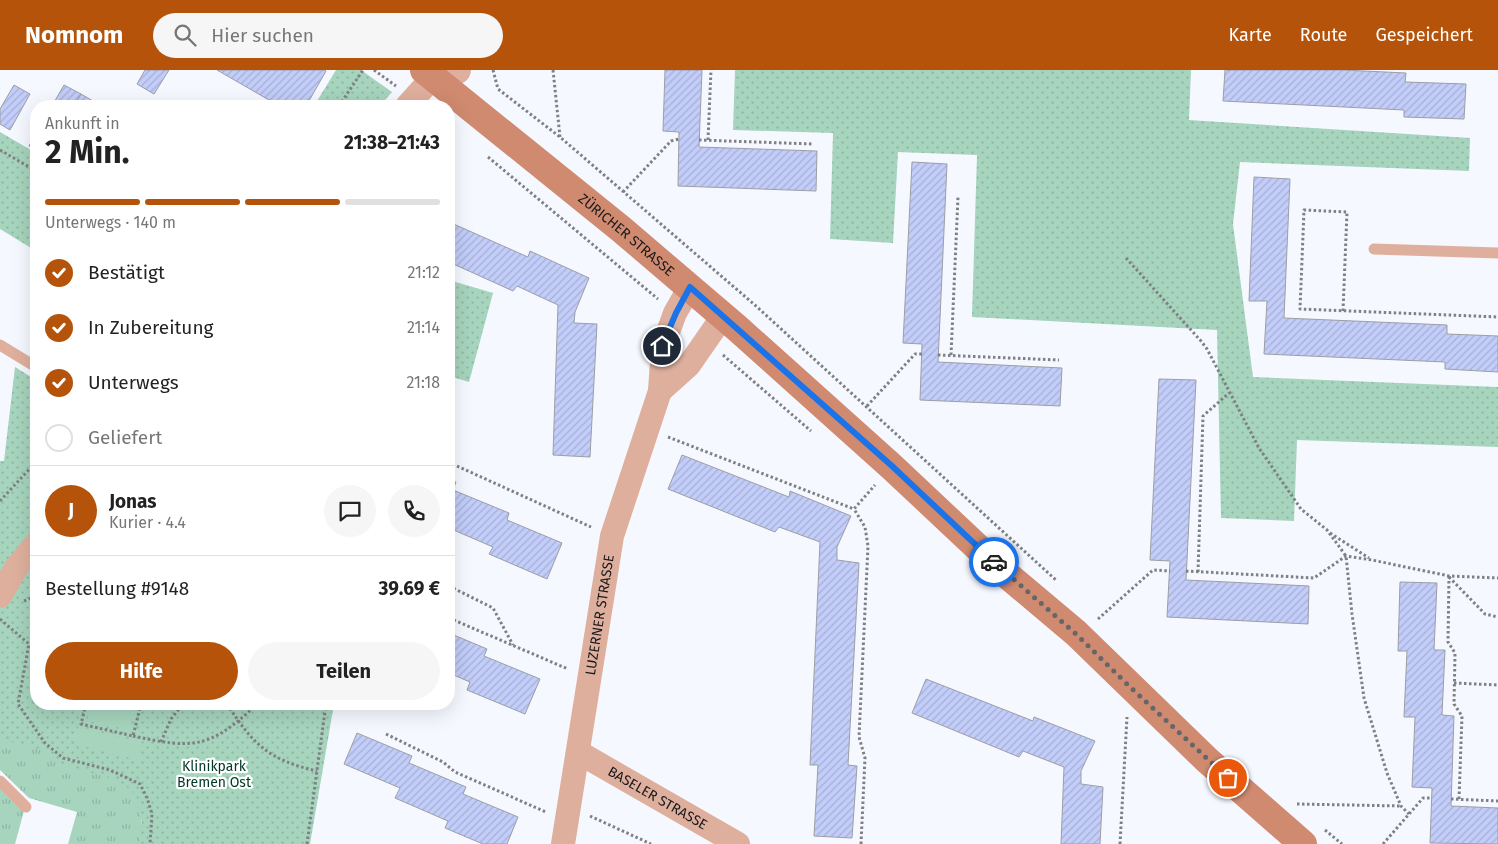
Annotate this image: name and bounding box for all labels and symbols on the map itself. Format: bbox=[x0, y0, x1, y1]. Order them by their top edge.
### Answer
street label: ZÜRICHER STRASSE bbox=[575, 190, 678, 279]
pin bbox=[641, 325, 683, 367]
courier bbox=[969, 537, 1019, 587]
street label: LUZERNER STRASSE bbox=[581, 553, 617, 676]
pin bbox=[1207, 757, 1249, 799]
park label: Klinikpark Bremen Ost bbox=[177, 758, 252, 791]
street label: BASELER STRASSE bbox=[605, 763, 711, 833]

